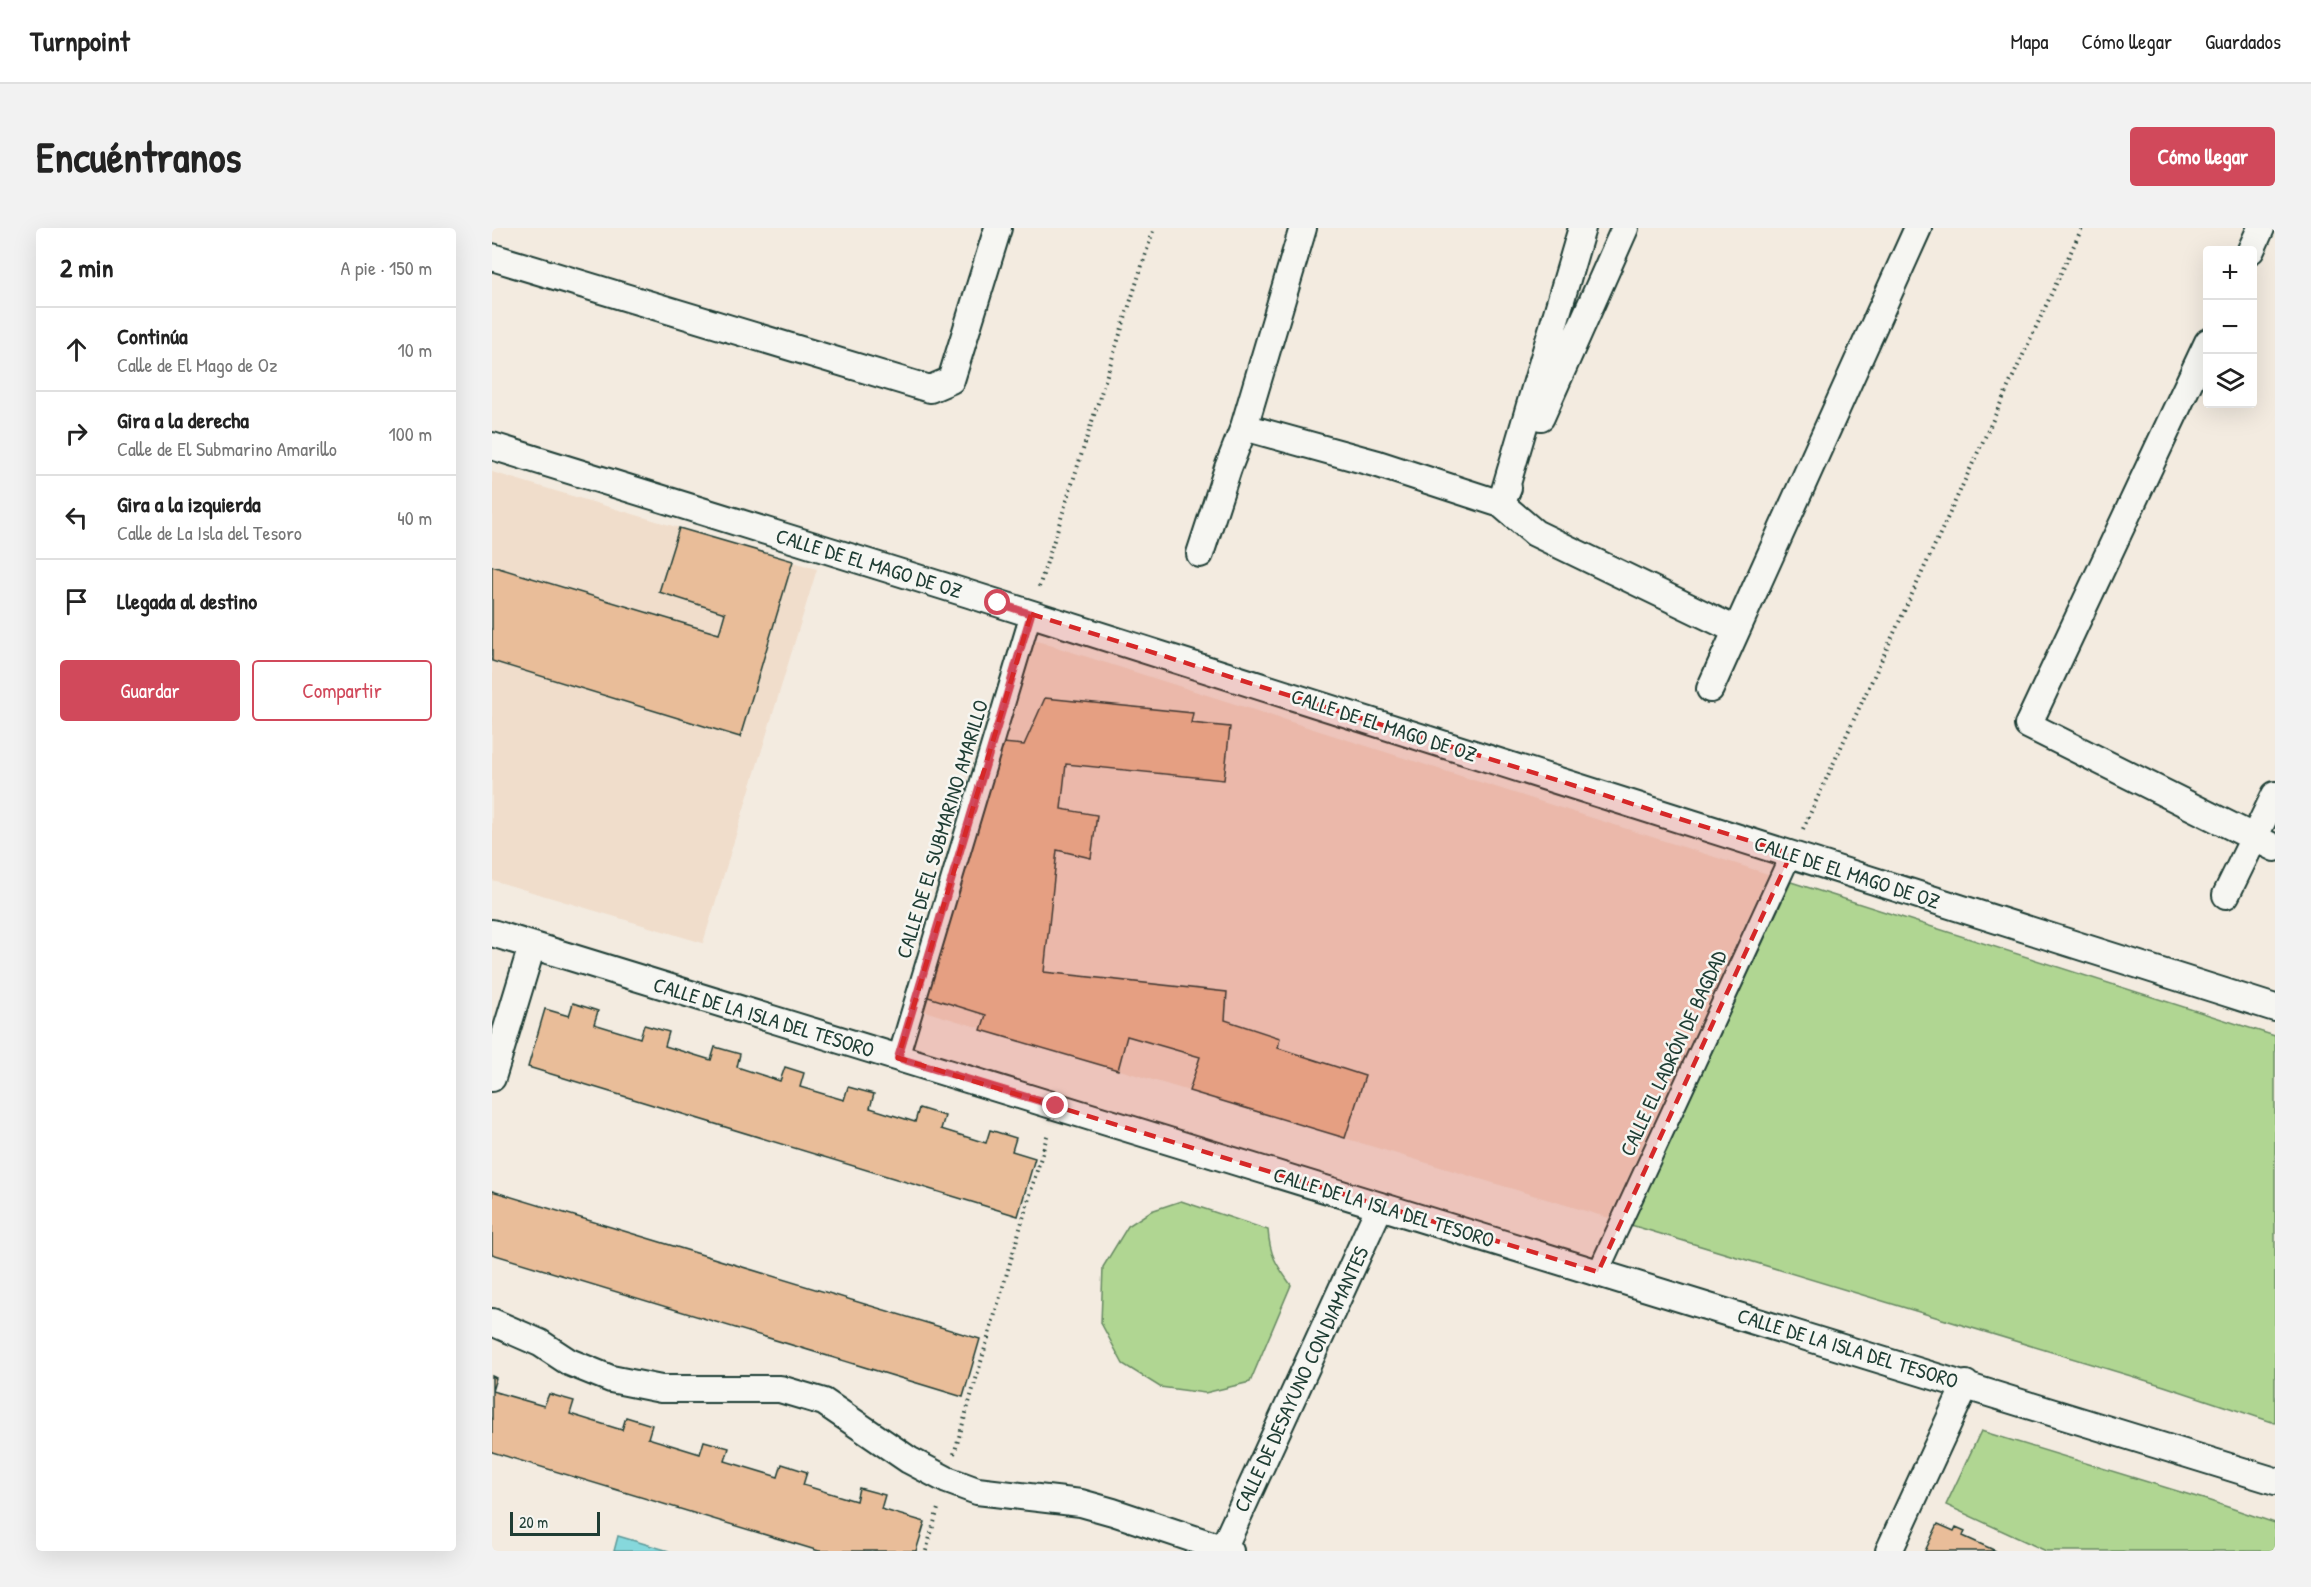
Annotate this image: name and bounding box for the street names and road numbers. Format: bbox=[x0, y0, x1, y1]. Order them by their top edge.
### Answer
street label: CALLE DE EL MAGO DE OZ bbox=[772, 521, 966, 605]
street label: CALLE DE EL MAGO DE OZ bbox=[1288, 681, 1481, 769]
street label: CALLE DE EL SUBMARINO AMARILLO bbox=[889, 696, 995, 962]
street label: CALLE DE EL MAGO DE OZ bbox=[1751, 828, 1944, 916]
street label: CALLE EL LADRÓN DE BAGDAD bbox=[1613, 945, 1733, 1161]
street label: CALLE DE LA ISLA DEL TESORO bbox=[650, 970, 878, 1064]
street label: CALLE DE LA ISLA DEL TESORO bbox=[1270, 1160, 1498, 1254]
street label: CALLE DE DESAYUNO CON DIAMANTES bbox=[1227, 1241, 1376, 1517]
street label: CALLE DE LA ISLA DEL TESORO bbox=[1734, 1301, 1962, 1395]

